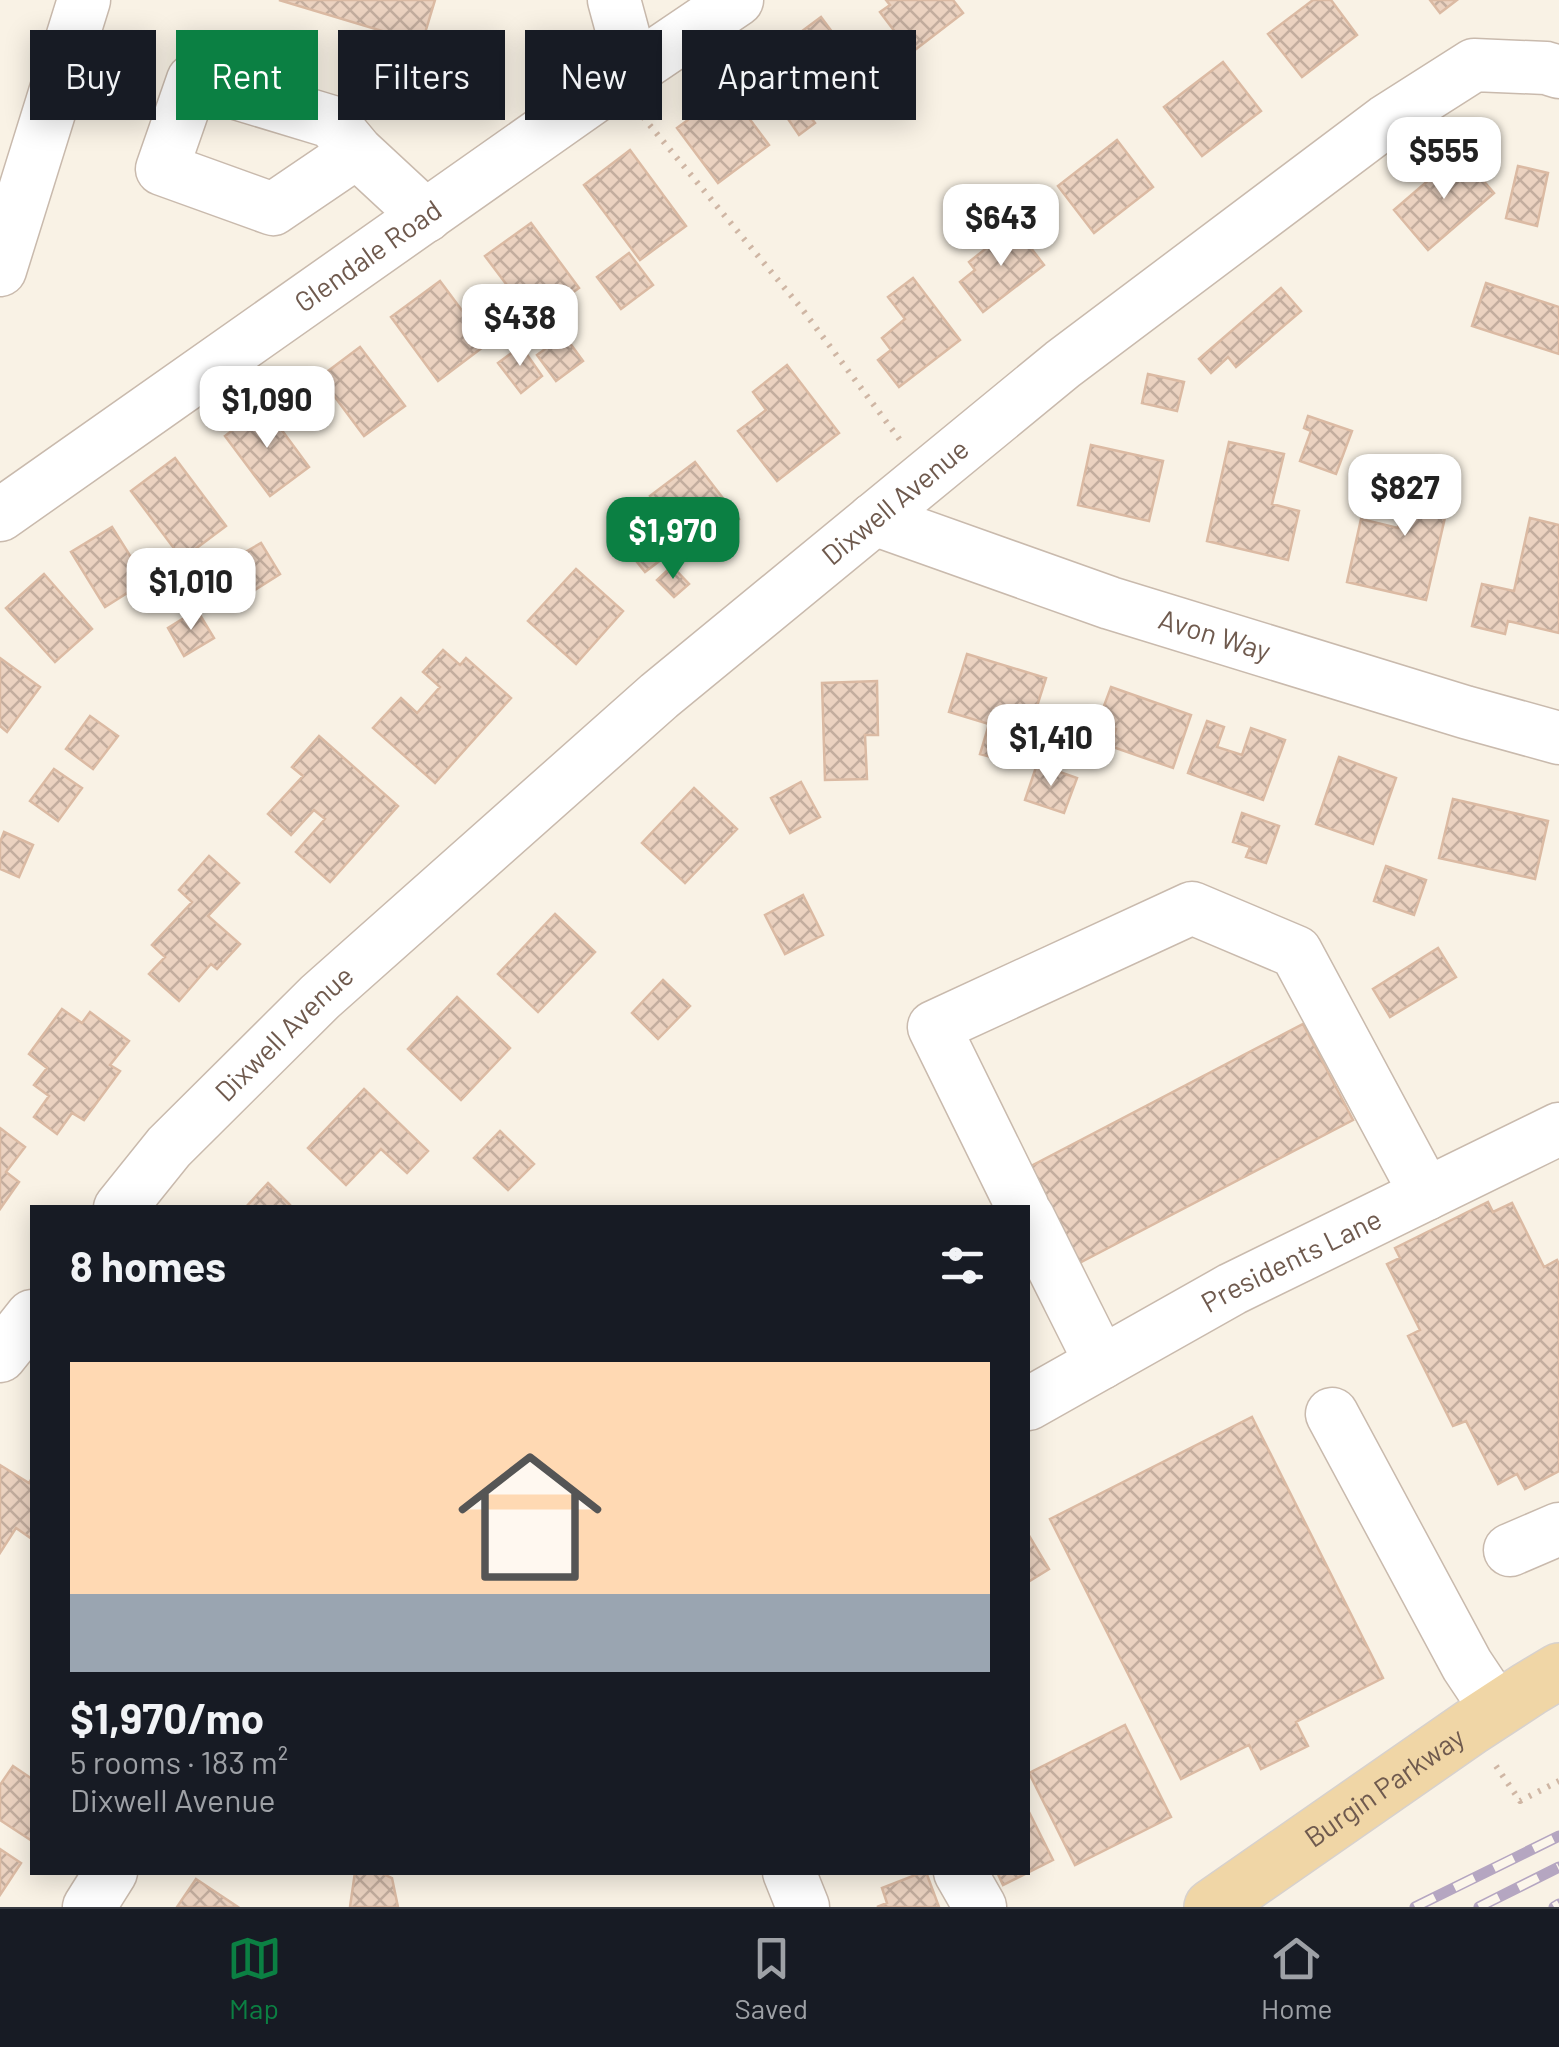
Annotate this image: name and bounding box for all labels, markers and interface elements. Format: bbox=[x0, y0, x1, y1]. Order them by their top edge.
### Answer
chip: Buy bbox=[30, 30, 156, 120]
chip: Rent bbox=[176, 30, 318, 120]
chip: Filters bbox=[338, 30, 505, 120]
chip: New bbox=[525, 30, 662, 120]
chip: Apartment bbox=[682, 30, 916, 120]
pin: $555 bbox=[1385, 117, 1503, 202]
text: $555 bbox=[1409, 130, 1479, 168]
pin: $643 bbox=[942, 184, 1060, 269]
street label: Glendale Road bbox=[287, 192, 448, 319]
text: $643 bbox=[965, 197, 1037, 235]
pin: $438 bbox=[461, 284, 579, 369]
text: $438 bbox=[484, 297, 556, 335]
pin: $1,090 bbox=[186, 366, 348, 451]
text: $1,090 bbox=[222, 379, 312, 417]
street label: Dixwell Avenue bbox=[814, 431, 975, 571]
pin: $827 bbox=[1346, 454, 1464, 539]
text: $827 bbox=[1370, 467, 1440, 505]
pin: $1,970 bbox=[592, 497, 754, 582]
text: $1,970 bbox=[628, 510, 718, 548]
pin: $1,010 bbox=[110, 548, 272, 633]
text: $1,010 bbox=[149, 561, 233, 599]
street label: Avon Way bbox=[1155, 601, 1275, 667]
pin: $1,410 bbox=[970, 704, 1132, 789]
text: $1,410 bbox=[1009, 717, 1093, 755]
street label: Dixwell Avenue bbox=[207, 958, 360, 1108]
street label: Presidents Lane bbox=[1195, 1201, 1386, 1319]
icon: filters bbox=[935, 1238, 990, 1293]
text: 8 homes bbox=[70, 1240, 226, 1290]
icon: home bbox=[440, 1427, 620, 1607]
text: $1,970/mo bbox=[70, 1692, 264, 1742]
street label: Burgin Parkway bbox=[1297, 1719, 1470, 1854]
text: 5 rooms · 183 m² bbox=[70, 1742, 288, 1780]
text: Dixwell Avenue bbox=[70, 1780, 276, 1818]
tab: Map bbox=[227, 1931, 282, 2025]
tab: Saved bbox=[735, 1931, 808, 2025]
tab: Home bbox=[1261, 1931, 1332, 2025]

